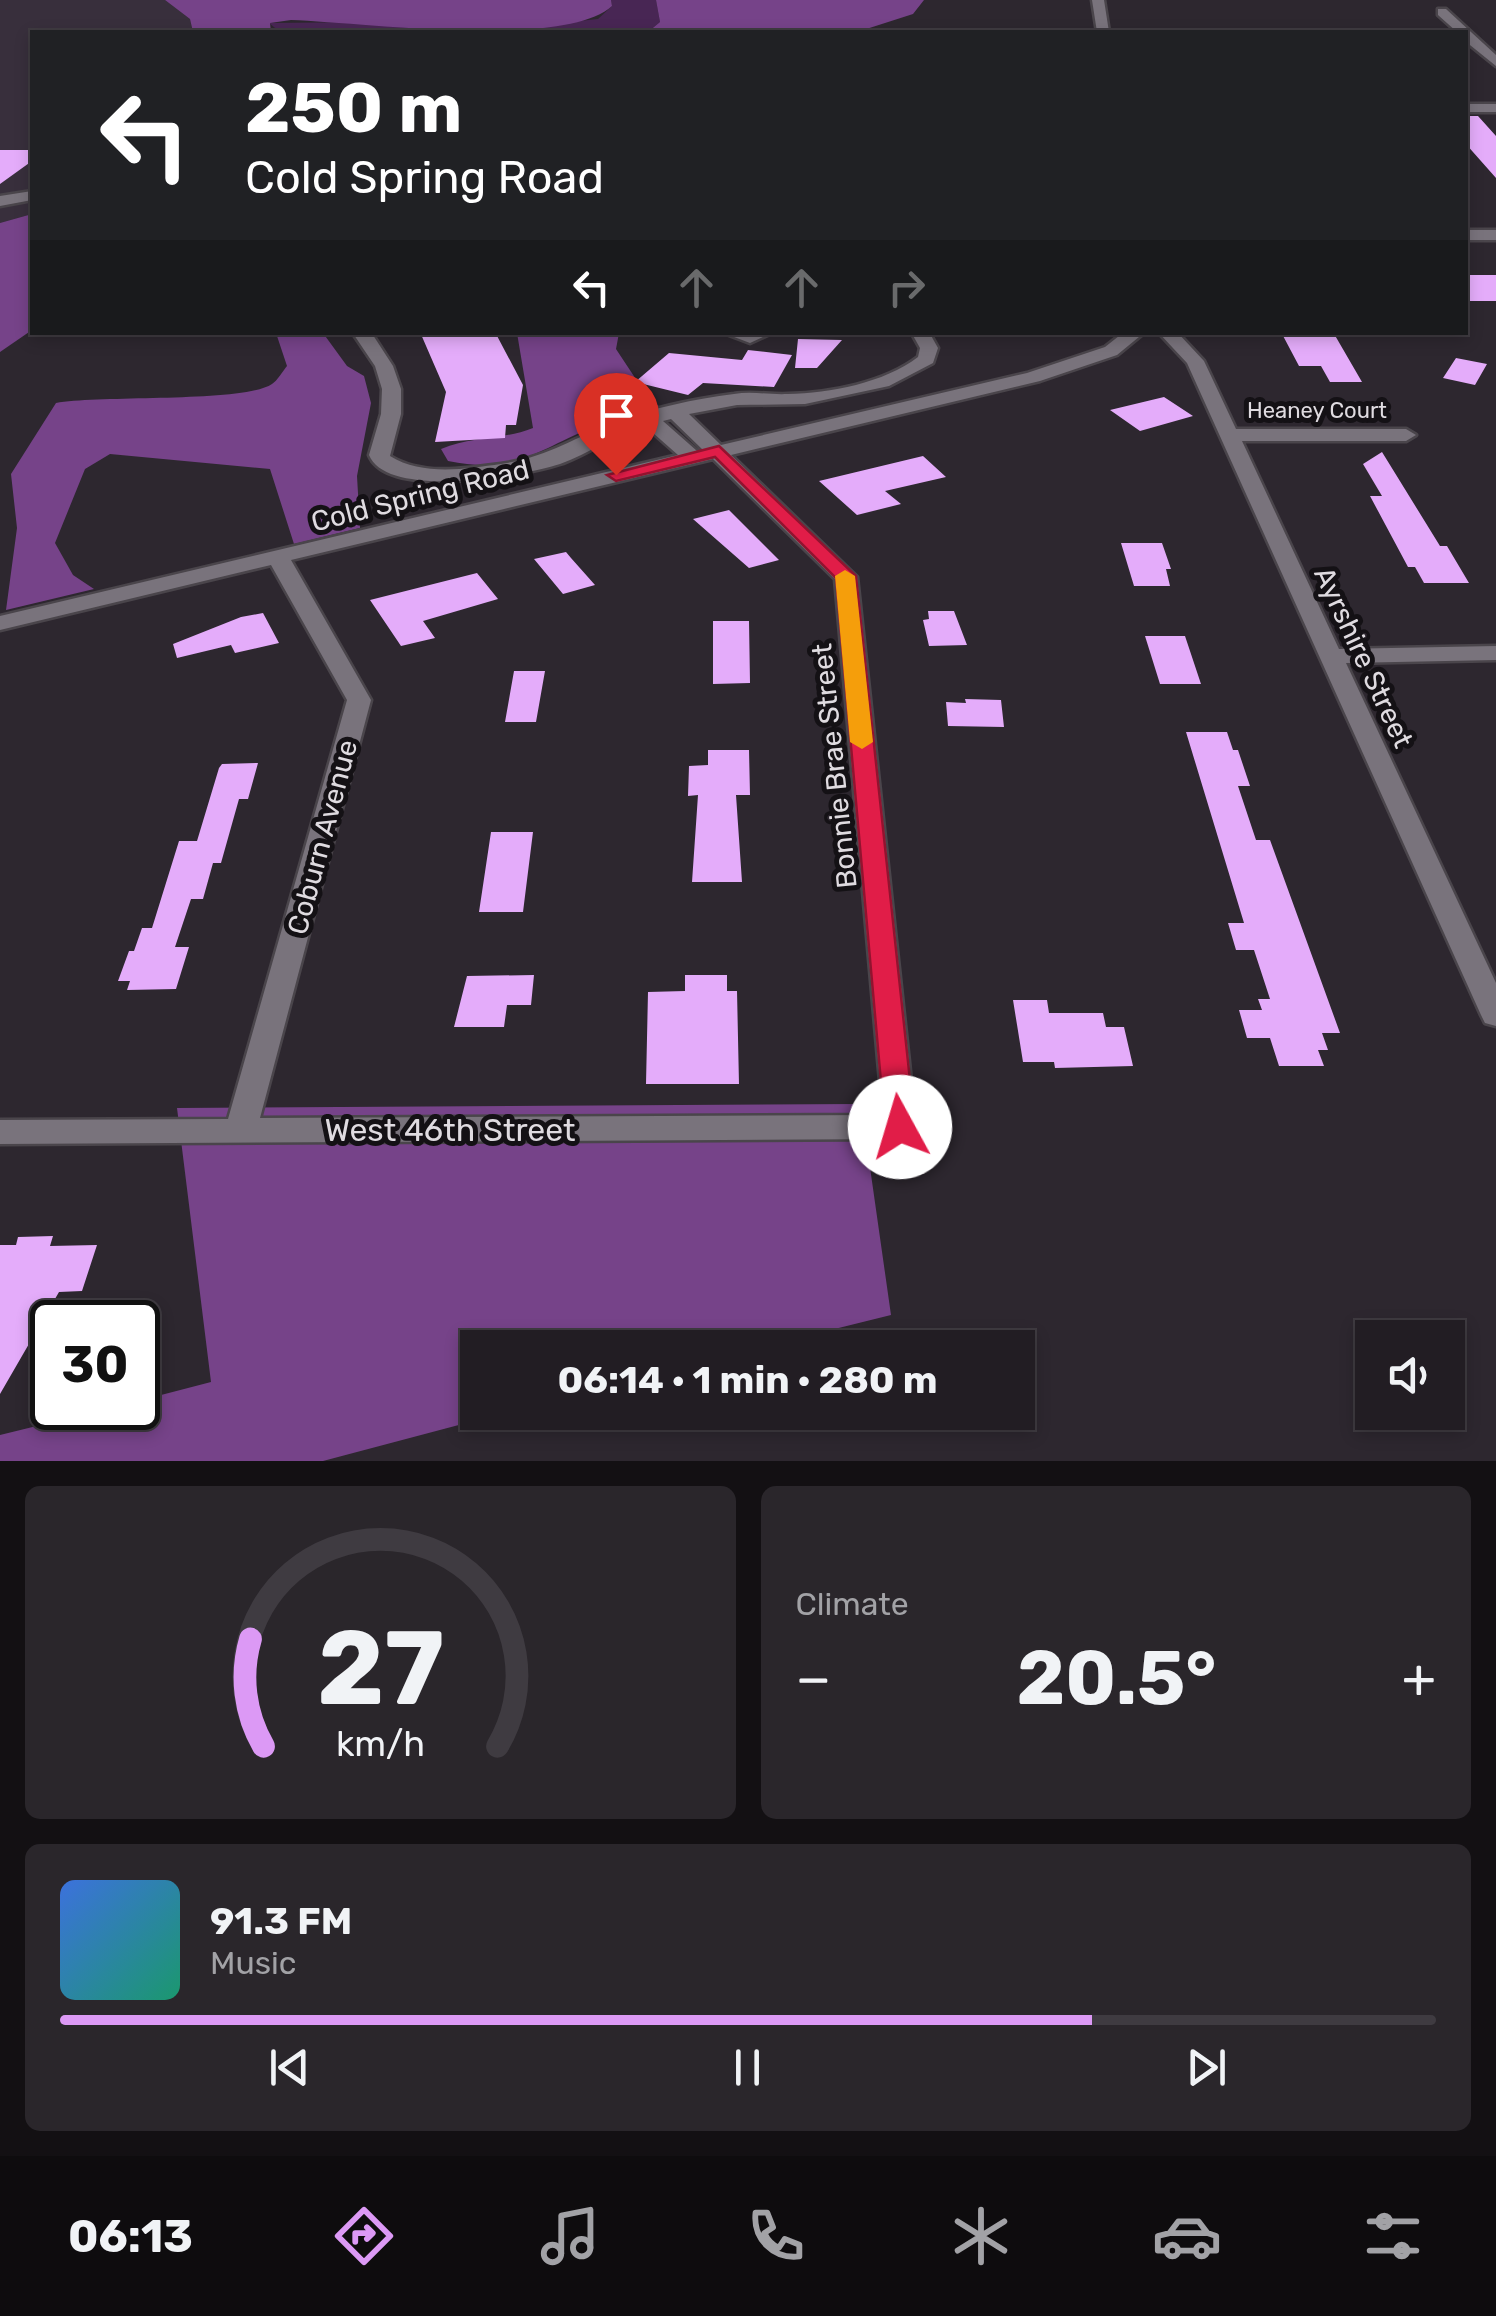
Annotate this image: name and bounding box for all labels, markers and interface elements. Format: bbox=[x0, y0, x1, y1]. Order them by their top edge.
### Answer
text: 250 m bbox=[245, 67, 462, 150]
icon: left bbox=[80, 70, 210, 200]
text: Cold Spring Road bbox=[245, 151, 604, 204]
icon: left bbox=[564, 260, 619, 315]
icon: ahead bbox=[669, 260, 724, 315]
icon: ahead bbox=[774, 260, 829, 315]
icon: right bbox=[879, 260, 934, 315]
pin bbox=[574, 373, 659, 476]
icon: arrive bbox=[589, 388, 644, 443]
street label: Heaney Court bbox=[1247, 397, 1387, 424]
street label: Cold Spring Road bbox=[308, 452, 533, 539]
street label: Ayrshire Street bbox=[1307, 561, 1420, 753]
street label: Bonnie Brae Street bbox=[805, 642, 864, 890]
street label: Coburn Avenue bbox=[281, 736, 364, 938]
position arrow bbox=[848, 1075, 952, 1179]
street label: West 46th Street bbox=[324, 1111, 576, 1149]
speed limit sign: 30 bbox=[30, 1300, 160, 1430]
map controls bbox=[1355, 1320, 1465, 1430]
button: sound bbox=[1355, 1320, 1465, 1430]
text: 06:14 · 1 min · 280 m bbox=[557, 1357, 938, 1403]
text: Climate bbox=[796, 1585, 909, 1623]
text: 27 bbox=[317, 1607, 444, 1730]
text: 20.5° bbox=[1017, 1634, 1216, 1723]
text: − bbox=[796, 1646, 831, 1711]
text: + bbox=[1402, 1646, 1436, 1711]
text: km/h bbox=[336, 1723, 425, 1765]
text: 91.3 FM bbox=[210, 1898, 352, 1944]
text: Music bbox=[210, 1944, 296, 1982]
icon: previous bbox=[262, 2040, 317, 2095]
icon: pause bbox=[720, 2040, 775, 2095]
icon: next bbox=[1179, 2040, 1234, 2095]
icon: directions bbox=[329, 2201, 399, 2271]
icon: music bbox=[535, 2201, 605, 2271]
icon: phone bbox=[741, 2201, 811, 2271]
icon: climate bbox=[946, 2201, 1016, 2271]
icon: car bbox=[1152, 2201, 1222, 2271]
icon: filters bbox=[1358, 2201, 1428, 2271]
text: 06:13 bbox=[68, 2210, 193, 2263]

